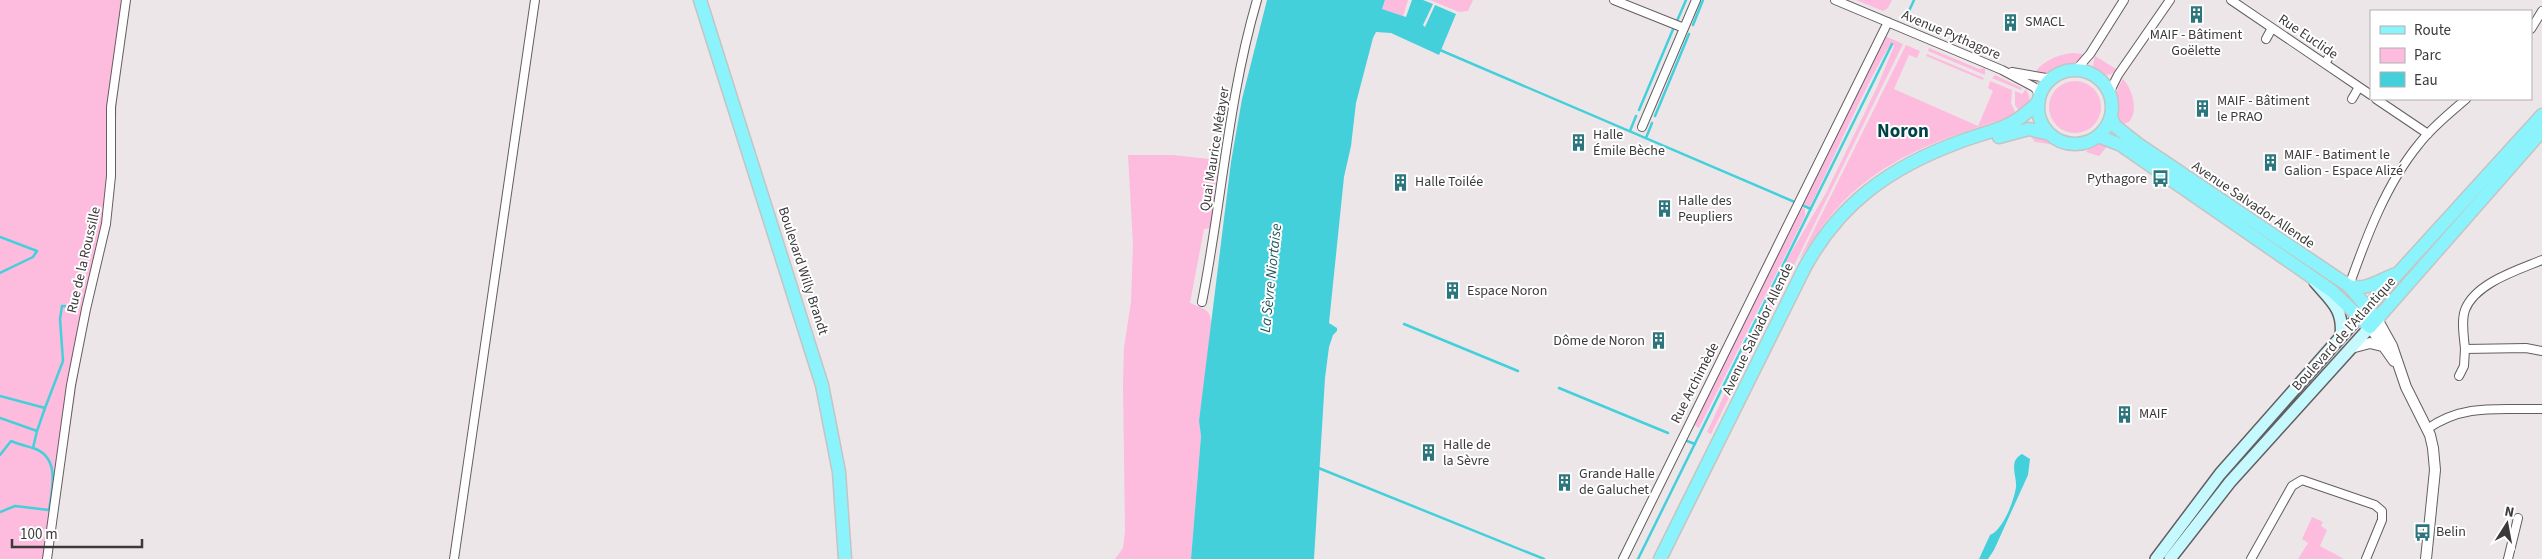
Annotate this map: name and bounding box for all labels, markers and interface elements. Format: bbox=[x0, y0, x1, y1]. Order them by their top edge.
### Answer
street label: Avenue Pythagore bbox=[1898, 5, 2004, 65]
building icon: MAIF - Bâtiment Goëlette bbox=[2186, 5, 2206, 25]
street label: Rue Euclide bbox=[2274, 10, 2342, 64]
legend bbox=[2370, 10, 2532, 100]
building icon: SMACL bbox=[2001, 12, 2021, 32]
place label: SMACL bbox=[2025, 12, 2065, 32]
text: Route bbox=[2414, 20, 2451, 41]
place label: MAIF - Bâtiment Goëlette bbox=[2150, 25, 2243, 61]
text: Parc bbox=[2414, 45, 2441, 66]
text: Eau bbox=[2414, 70, 2438, 91]
street label: Quai Maurice Métayer bbox=[1195, 85, 1235, 213]
place label: MAIF - Bâtiment le PRAO bbox=[2217, 91, 2310, 127]
building icon: MAIF - Bâtiment le PRAO bbox=[2193, 99, 2213, 119]
district label: Noron bbox=[1877, 118, 1929, 145]
place label: Halle Émile Bèche bbox=[1593, 125, 1665, 161]
building icon: Halle Émile Bèche bbox=[1569, 133, 1589, 153]
place label: MAIF - Batiment le Galion - Espace Alizé bbox=[2284, 145, 2403, 181]
building icon: MAIF - Batiment le Galion - Espace Alizé bbox=[2260, 153, 2280, 173]
street label: Avenue Salvador Allende bbox=[2188, 156, 2319, 254]
place label: Pythagore bbox=[2087, 169, 2147, 189]
bus stop icon: Pythagore bbox=[2151, 169, 2171, 189]
building icon: Halle Toilée bbox=[1391, 172, 1411, 192]
place label: Halle Toilée bbox=[1415, 172, 1483, 192]
place label: Halle des Peupliers bbox=[1678, 191, 1733, 227]
building icon: Halle des Peupliers bbox=[1654, 199, 1674, 219]
street label: Boulevard Willy Brandt bbox=[773, 204, 833, 338]
street label: Rue de la Roussille bbox=[62, 205, 106, 315]
water label: La Sèvre Niortaise bbox=[1255, 222, 1287, 334]
street label: Avenue Salvador Allende bbox=[1717, 260, 1799, 398]
street label: Boulevard de l'Atlantique bbox=[2287, 273, 2401, 395]
building icon: Espace Noron bbox=[1443, 281, 1463, 301]
place label: Espace Noron bbox=[1467, 281, 1547, 301]
place label: Dôme de Noron bbox=[1553, 331, 1645, 351]
building icon: Dôme de Noron bbox=[1649, 331, 1669, 351]
street label: Rue Archimède bbox=[1666, 339, 1724, 427]
building icon: MAIF bbox=[2115, 404, 2135, 424]
place label: MAIF bbox=[2139, 404, 2167, 424]
place label: Halle de la Sèvre bbox=[1443, 435, 1491, 471]
building icon: Halle de la Sèvre bbox=[1419, 443, 1439, 463]
place label: Grande Halle de Galuchet bbox=[1579, 464, 1655, 500]
building icon: Grande Halle de Galuchet bbox=[1555, 472, 1575, 492]
north arrow bbox=[2482, 499, 2532, 549]
text: N bbox=[2503, 502, 2516, 523]
scale bar bbox=[12, 516, 142, 548]
bus stop icon: Belin bbox=[2412, 522, 2432, 542]
place label: Belin bbox=[2436, 522, 2466, 542]
text: 100 m bbox=[20, 524, 58, 545]

